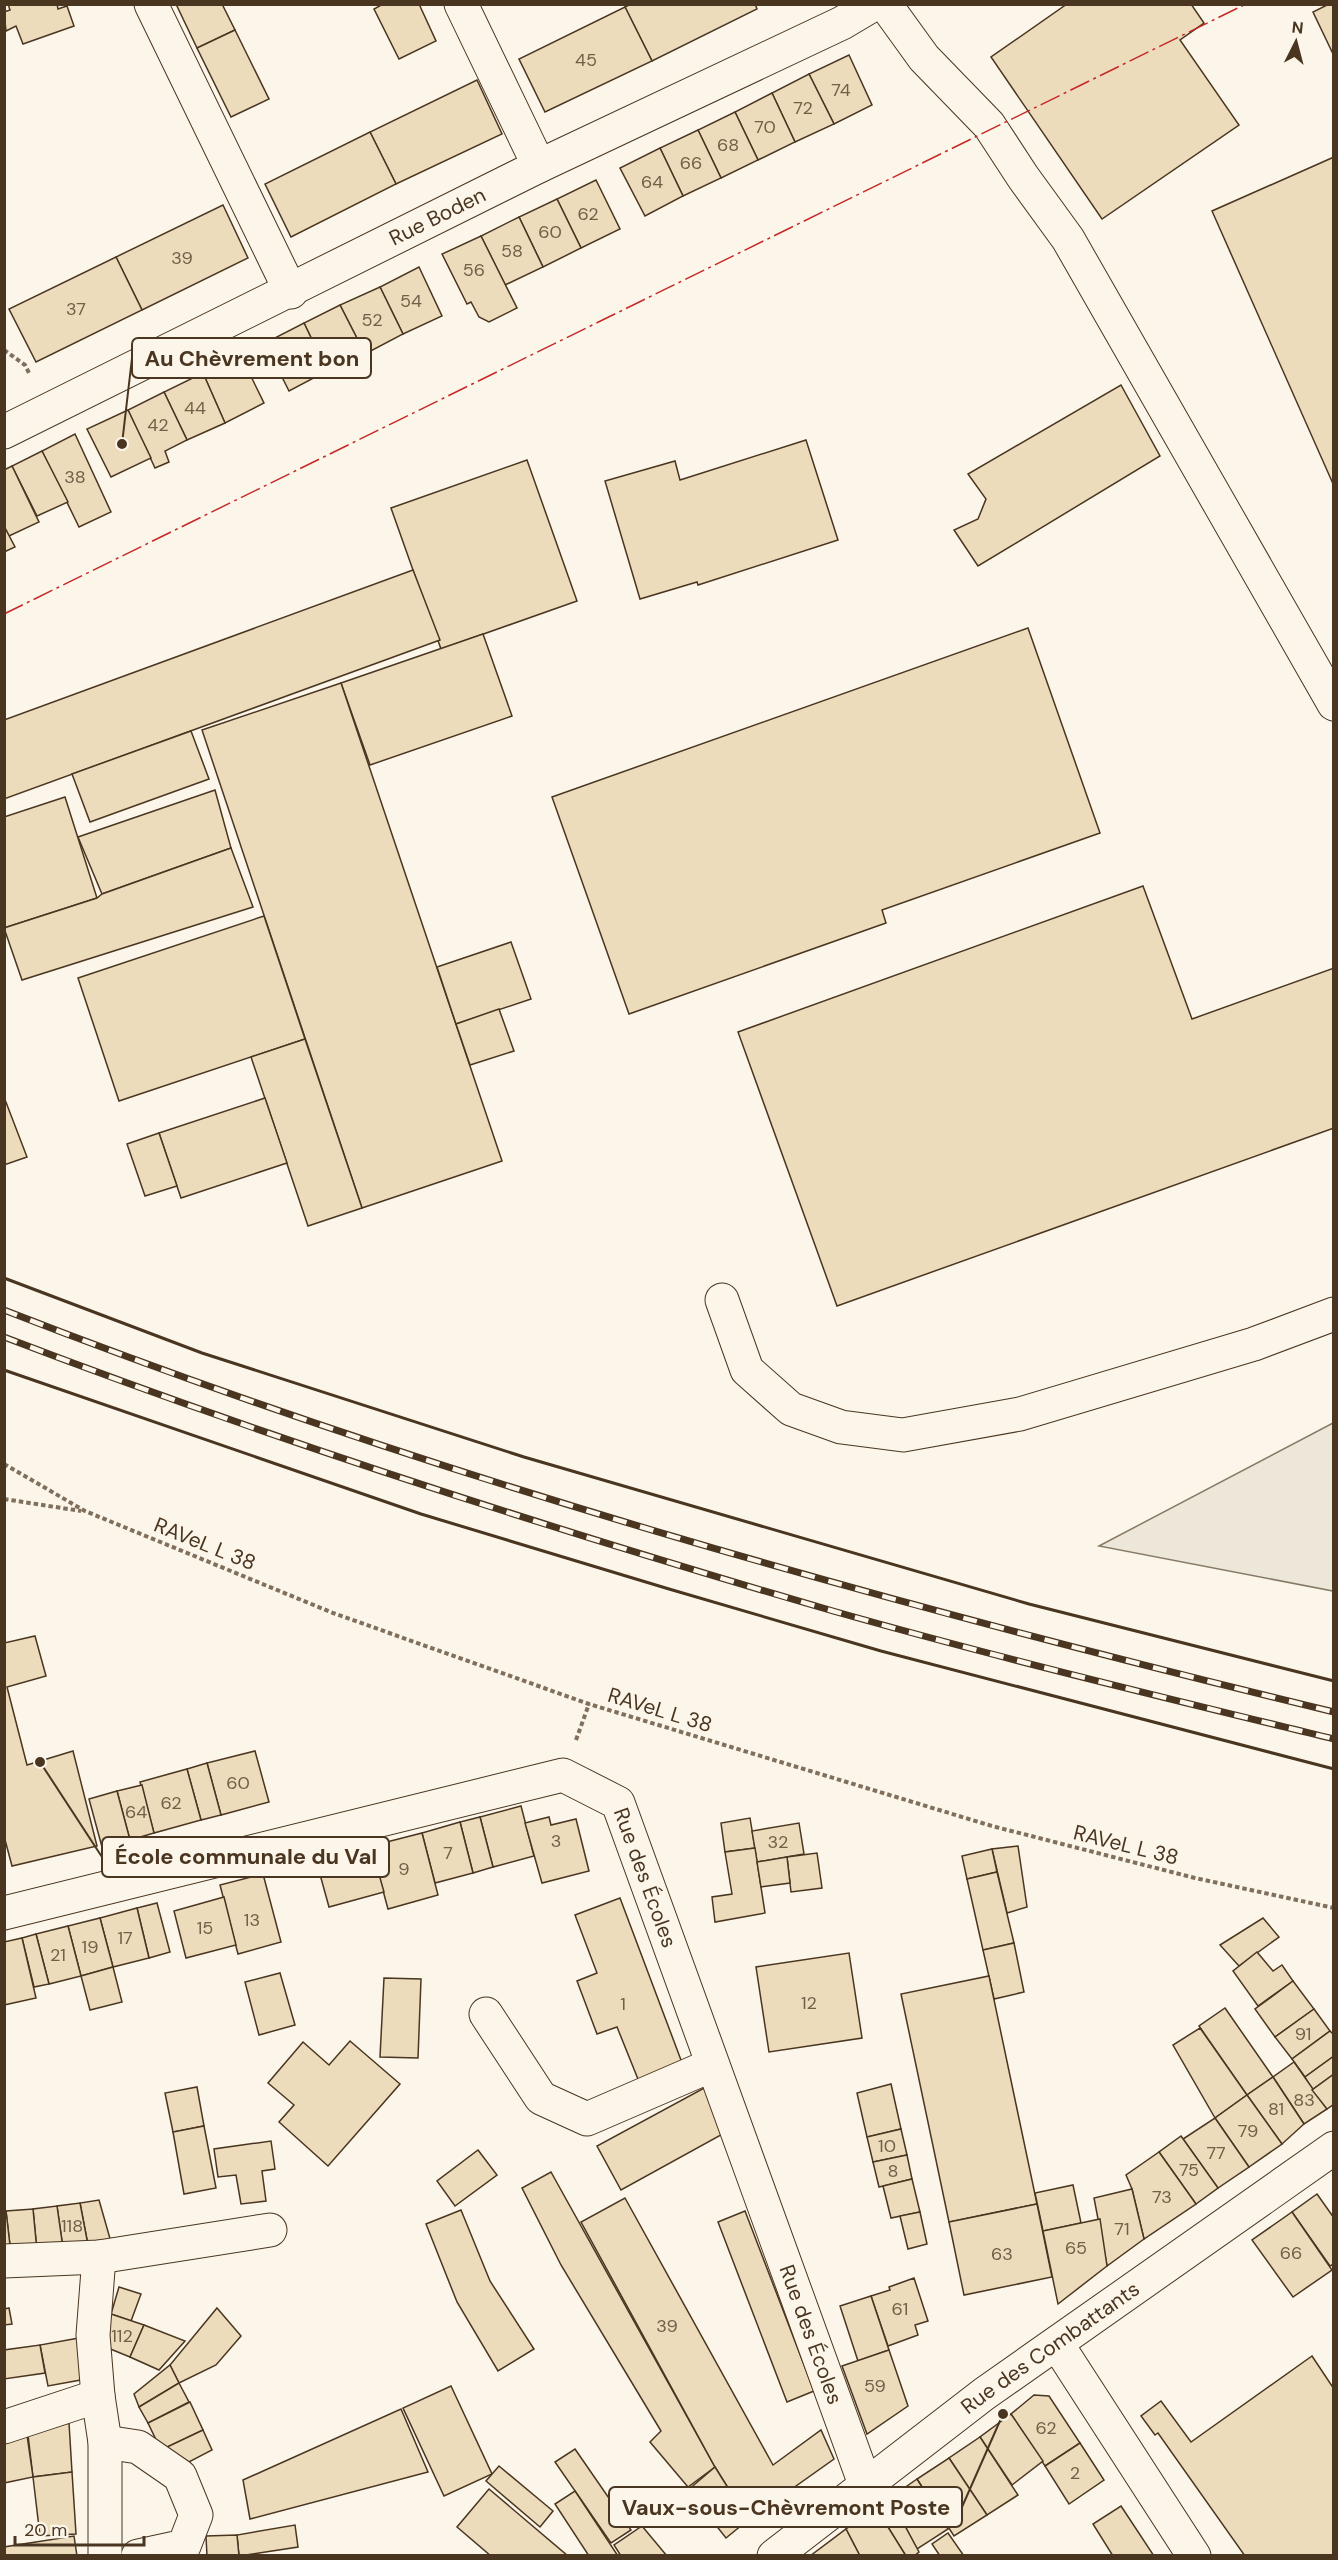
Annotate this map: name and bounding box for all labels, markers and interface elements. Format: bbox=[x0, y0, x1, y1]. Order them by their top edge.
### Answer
north arrow bbox=[1266, 12, 1326, 72]
text: N bbox=[1291, 17, 1304, 39]
house number: 45 bbox=[575, 48, 597, 72]
house number: 74 bbox=[831, 78, 851, 102]
house number: 72 bbox=[793, 96, 813, 120]
house number: 70 bbox=[754, 115, 776, 139]
house number: 68 bbox=[717, 133, 739, 157]
house number: 66 bbox=[680, 151, 702, 175]
house number: 64 bbox=[641, 170, 663, 194]
street label: Rue Boden bbox=[384, 181, 490, 252]
house number: 62 bbox=[577, 202, 599, 226]
house number: 60 bbox=[538, 220, 562, 244]
house number: 58 bbox=[501, 239, 523, 263]
house number: 39 bbox=[171, 246, 193, 270]
house number: 56 bbox=[463, 258, 485, 282]
house number: 54 bbox=[400, 289, 422, 313]
house number: 37 bbox=[66, 297, 86, 321]
house number: 52 bbox=[361, 308, 383, 332]
callout: Au Chèvrement bon bbox=[132, 338, 371, 378]
text: Au Chèvrement bon bbox=[145, 344, 359, 373]
house number: 44 bbox=[184, 396, 206, 420]
house number: 42 bbox=[147, 413, 169, 437]
house number: 38 bbox=[64, 465, 86, 489]
street label: RAVeL L 38 bbox=[150, 1511, 260, 1577]
street label: RAVeL L 38 bbox=[605, 1681, 715, 1739]
house number: 60 bbox=[226, 1771, 250, 1795]
house number: 62 bbox=[160, 1791, 182, 1815]
house number: 64 bbox=[125, 1800, 147, 1824]
street label: Rue des Écoles bbox=[607, 1804, 683, 1952]
street label: RAVeL L 38 bbox=[1070, 1818, 1182, 1872]
house number: 3 bbox=[551, 1829, 561, 1853]
house number: 32 bbox=[767, 1830, 789, 1854]
callout: École communale du Val bbox=[102, 1837, 389, 1877]
house number: 7 bbox=[443, 1841, 453, 1865]
text: École communale du Val bbox=[115, 1842, 377, 1871]
house number: 9 bbox=[398, 1857, 410, 1881]
house number: 13 bbox=[244, 1908, 260, 1932]
house number: 15 bbox=[197, 1916, 213, 1940]
house number: 17 bbox=[117, 1926, 133, 1950]
house number: 19 bbox=[82, 1935, 98, 1959]
house number: 21 bbox=[50, 1943, 66, 1967]
house number: 12 bbox=[801, 1991, 817, 2015]
house number: 1 bbox=[620, 1992, 626, 2016]
house number: 91 bbox=[1295, 2022, 1311, 2046]
house number: 83 bbox=[1293, 2088, 1315, 2112]
house number: 81 bbox=[1268, 2097, 1284, 2121]
house number: 79 bbox=[1238, 2119, 1258, 2143]
house number: 10 bbox=[878, 2134, 896, 2158]
house number: 77 bbox=[1206, 2141, 1226, 2165]
house number: 75 bbox=[1179, 2158, 1199, 2182]
house number: 8 bbox=[888, 2159, 898, 2183]
house number: 73 bbox=[1152, 2185, 1172, 2209]
house number: 118 bbox=[61, 2214, 83, 2238]
house number: 71 bbox=[1114, 2217, 1130, 2241]
house number: 65 bbox=[1065, 2236, 1087, 2260]
house number: 66 bbox=[1280, 2241, 1302, 2265]
house number: 63 bbox=[991, 2242, 1013, 2266]
street label: Rue des Écoles bbox=[773, 2261, 849, 2408]
street label: Rue des Combattants bbox=[955, 2275, 1145, 2421]
house number: 61 bbox=[892, 2297, 908, 2321]
house number: 39 bbox=[656, 2314, 678, 2338]
house number: 112 bbox=[111, 2324, 133, 2348]
house number: 59 bbox=[864, 2374, 886, 2398]
house number: 62 bbox=[1035, 2416, 1057, 2440]
house number: 2 bbox=[1070, 2461, 1080, 2485]
callout: Vaux-sous-Chèvremont Poste bbox=[609, 2487, 962, 2527]
text: Vaux-sous-Chèvremont Poste bbox=[622, 2493, 950, 2522]
scale bar bbox=[15, 2509, 144, 2547]
text: 20 m bbox=[24, 2518, 67, 2542]

